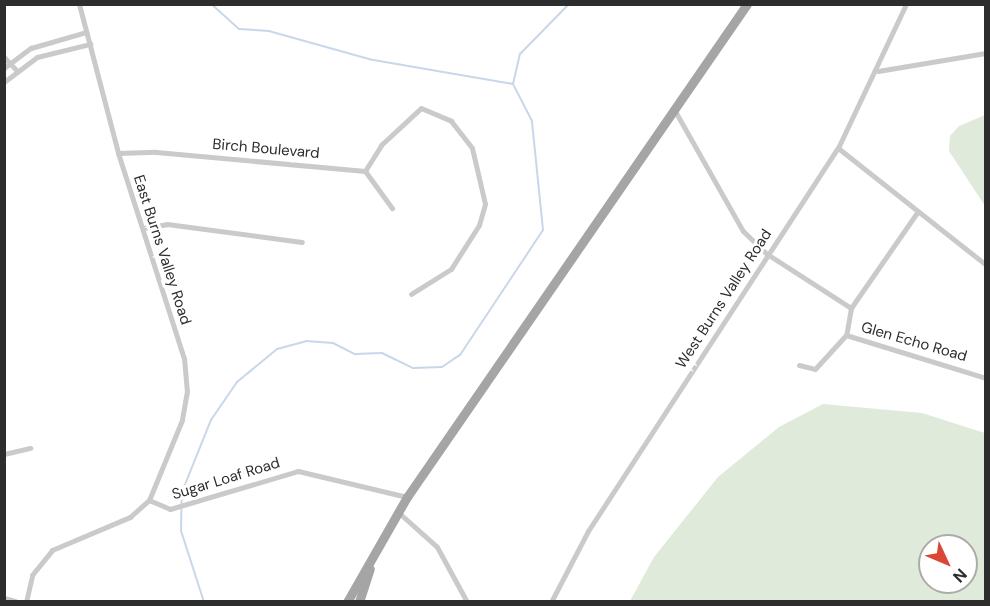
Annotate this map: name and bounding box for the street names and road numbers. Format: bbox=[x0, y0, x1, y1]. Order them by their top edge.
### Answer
street label: Birch Boulevard bbox=[212, 135, 320, 163]
street label: East Burns Valley Road bbox=[129, 173, 195, 327]
street label: West Burns Valley Road bbox=[672, 226, 776, 372]
street label: Glen Echo Road bbox=[859, 318, 969, 366]
street label: Sugar Loaf Road bbox=[170, 454, 282, 504]

